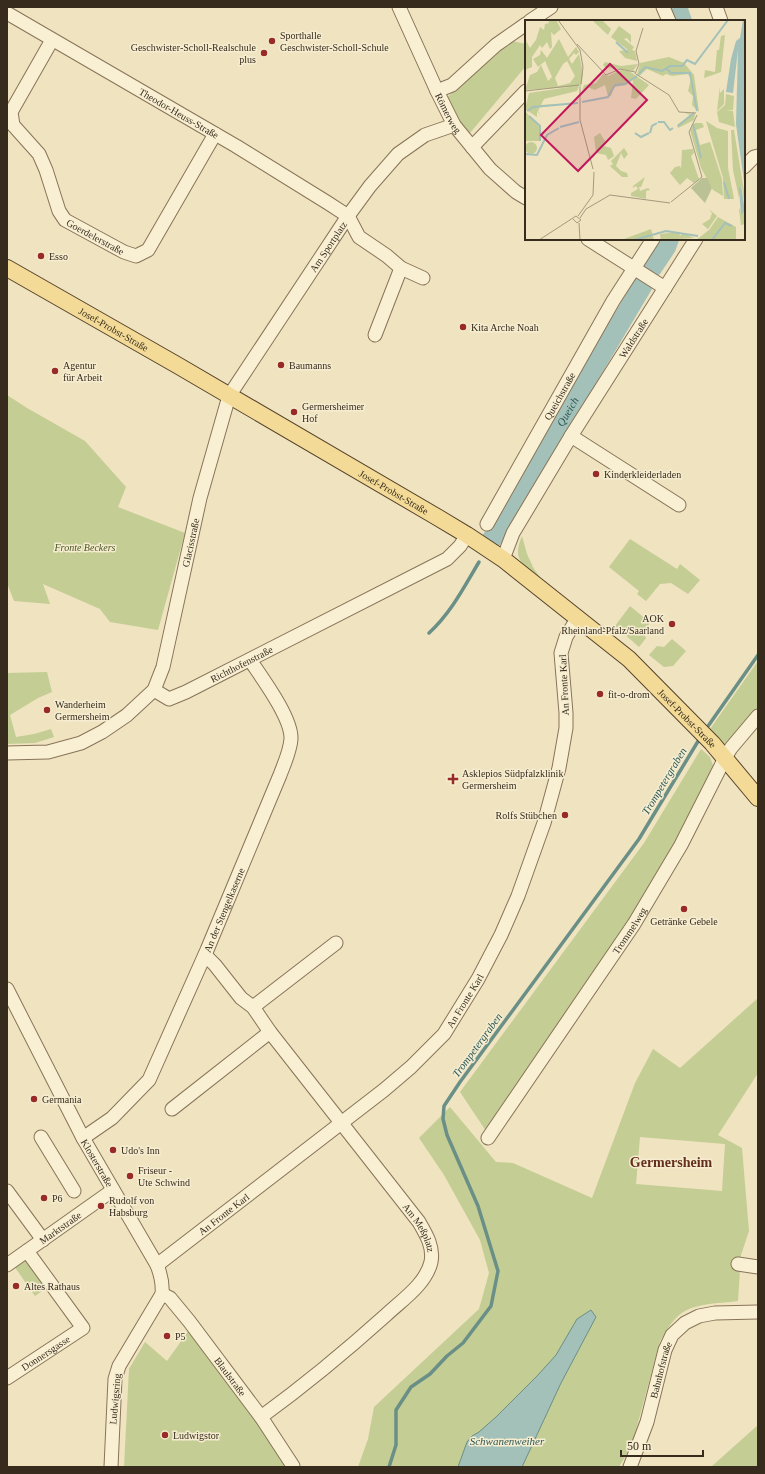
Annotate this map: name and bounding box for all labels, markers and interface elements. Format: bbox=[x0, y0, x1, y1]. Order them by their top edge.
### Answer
inset map bbox=[525, 20, 745, 240]
place label: Sporthalle Geschwister-Scholl-Schule bbox=[280, 30, 389, 53]
marker: Sporthalle Geschwister-Scholl-Schule bbox=[267, 36, 277, 46]
place label: Geschwister-Scholl-Realschule plus bbox=[131, 42, 257, 65]
marker: Geschwister-Scholl-Realschule plus bbox=[259, 48, 269, 58]
street label: Theodor-Heuss-Straße bbox=[137, 85, 221, 141]
street label: Römerweg bbox=[433, 91, 464, 135]
street label: Goerdelerstraße bbox=[65, 216, 127, 257]
street label: Am Sportplatz bbox=[307, 218, 349, 274]
marker: Esso bbox=[36, 251, 46, 261]
place label: Esso bbox=[49, 251, 68, 262]
street label: Josef-Probst-Straße bbox=[77, 305, 151, 353]
street label: Waldstraße bbox=[617, 316, 650, 360]
marker: Kita Arche Noah bbox=[458, 322, 468, 332]
place label: Kita Arche Noah bbox=[471, 322, 539, 333]
place label: Agentur für Arbeit bbox=[63, 360, 102, 383]
marker: Baumanns bbox=[276, 360, 286, 370]
place label: Baumanns bbox=[289, 360, 331, 371]
marker: Agentur für Arbeit bbox=[50, 366, 60, 376]
street label: Queichstraße bbox=[541, 370, 577, 422]
water label: Queich bbox=[554, 394, 582, 428]
place label: Germersheimer Hof bbox=[302, 401, 365, 424]
marker: Germersheimer Hof bbox=[289, 407, 299, 417]
street label: Josef-Probst-Straße bbox=[357, 467, 431, 517]
marker: Kinderkleiderladen bbox=[591, 469, 601, 479]
place label: Kinderkleiderladen bbox=[604, 469, 681, 480]
street label: Glacisstraße bbox=[180, 517, 201, 568]
park label: Fronte Beckers bbox=[54, 542, 116, 553]
place label: AOK Rheinland-Pfalz/Saarland bbox=[561, 613, 665, 636]
marker: AOK Rheinland-Pfalz/Saarland bbox=[667, 619, 677, 629]
street label: Richthofenstraße bbox=[208, 643, 275, 684]
street label: An Fronte Karl bbox=[557, 654, 571, 716]
street label: Josef-Probst-Straße bbox=[656, 686, 719, 750]
marker: fit-o-drom bbox=[595, 689, 605, 699]
place label: fit-o-drom bbox=[608, 689, 650, 700]
place label: Wanderheim Germersheim bbox=[55, 699, 110, 722]
marker: Wanderheim Germersheim bbox=[42, 705, 52, 715]
water label: Trompetergraben bbox=[639, 745, 689, 817]
place label: Asklepios Südpfalzklinik Germersheim bbox=[462, 768, 563, 791]
marker: Asklepios Südpfalzklinik Germersheim bbox=[447, 773, 459, 785]
place label: Rolfs Stübchen bbox=[496, 810, 557, 821]
marker: Rolfs Stübchen bbox=[560, 810, 570, 820]
street label: An der Stengelkaserne bbox=[201, 865, 246, 954]
marker: Getränke Gebele bbox=[679, 904, 689, 914]
street label: Trommelweg bbox=[610, 905, 648, 956]
place label: Getränke Gebele bbox=[650, 916, 718, 927]
street label: An Fronte Karl bbox=[444, 972, 485, 1030]
water label: Trompetergraben bbox=[450, 1010, 505, 1079]
marker: Germania bbox=[29, 1094, 39, 1104]
place label: Germania bbox=[42, 1094, 82, 1105]
street label: Klosterstraße bbox=[79, 1137, 116, 1189]
marker: Udo's Inn bbox=[108, 1145, 118, 1155]
place label: Udo's Inn bbox=[121, 1145, 160, 1156]
district label: Germersheim bbox=[630, 1155, 713, 1170]
place label: Friseur - Ute Schwind bbox=[138, 1165, 190, 1188]
marker: Friseur - Ute Schwind bbox=[125, 1171, 135, 1181]
street label: An Fronte Karl bbox=[196, 1191, 251, 1237]
marker: P6 bbox=[39, 1193, 49, 1203]
place label: P6 bbox=[52, 1193, 63, 1204]
place label: Rudolf von Habsburg bbox=[109, 1195, 154, 1218]
marker: Rudolf von Habsburg bbox=[96, 1201, 106, 1211]
street label: Am Meßplatz bbox=[401, 1201, 437, 1253]
street label: Marktstraße bbox=[37, 1209, 83, 1246]
marker: Altes Rathaus bbox=[11, 1281, 21, 1291]
place label: Altes Rathaus bbox=[24, 1281, 80, 1292]
marker: P5 bbox=[162, 1331, 172, 1341]
place label: P5 bbox=[175, 1331, 186, 1342]
street label: Donnersgasse bbox=[19, 1333, 72, 1373]
street label: Bahnhofstraße bbox=[648, 1339, 674, 1399]
street label: Blaulstraße bbox=[212, 1355, 249, 1398]
street label: Ludwigsring bbox=[107, 1373, 123, 1425]
marker: Ludwigstor bbox=[160, 1430, 170, 1440]
place label: Ludwigstor bbox=[173, 1430, 220, 1441]
scale bar bbox=[621, 1432, 703, 1458]
water label: Schwanenweiher bbox=[470, 1435, 545, 1447]
text: 50 m bbox=[627, 1439, 652, 1453]

